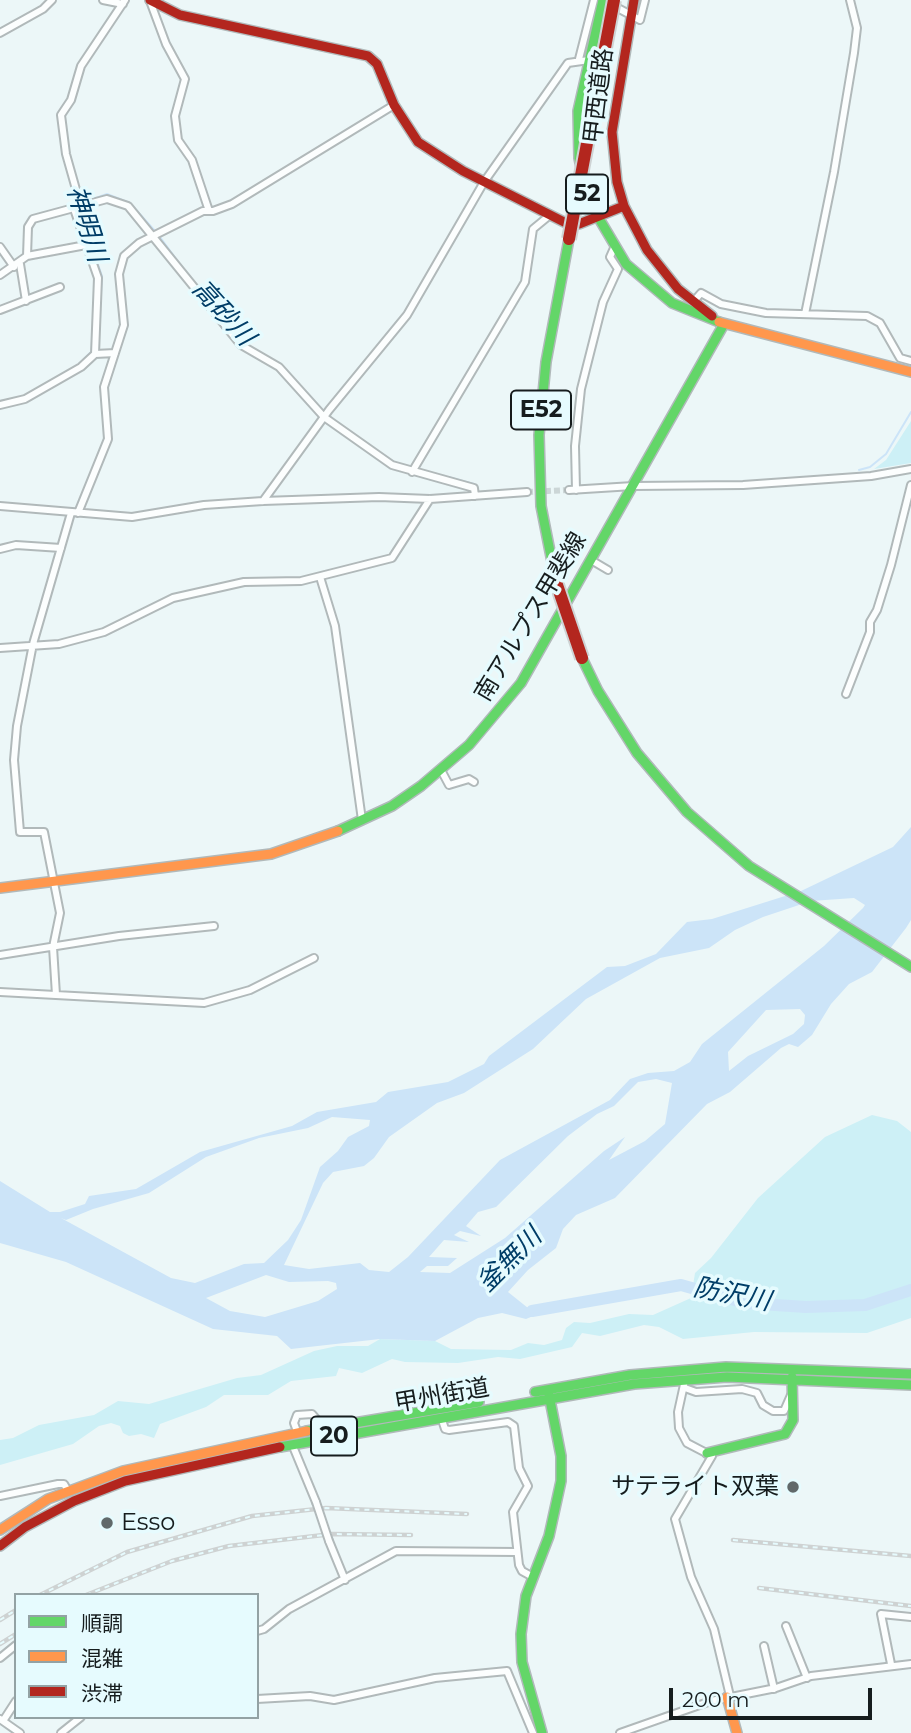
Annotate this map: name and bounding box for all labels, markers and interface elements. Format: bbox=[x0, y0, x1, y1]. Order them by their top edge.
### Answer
street label: 甲西道路 bbox=[579, 47, 619, 145]
road number: 52 bbox=[566, 174, 608, 214]
water label: 神明川 bbox=[60, 182, 112, 266]
water label: 高砂川 bbox=[185, 274, 261, 352]
road number: E52 bbox=[511, 390, 571, 430]
street label: 南アルプス甲斐線 bbox=[469, 527, 593, 707]
water label: 釜無川 bbox=[471, 1221, 549, 1299]
water label: 防沢川 bbox=[691, 1272, 773, 1318]
street label: 甲州街道 bbox=[392, 1373, 492, 1419]
road number: 20 bbox=[311, 1416, 357, 1456]
place label: サテライト双葉 bbox=[611, 1473, 779, 1501]
marker: サテライト双葉 bbox=[785, 1479, 801, 1495]
place label: Esso bbox=[121, 1509, 175, 1537]
marker: Esso bbox=[99, 1515, 115, 1531]
legend bbox=[14, 1593, 259, 1719]
text: 順調 bbox=[81, 1611, 123, 1636]
text: 混雑 bbox=[81, 1646, 123, 1671]
scale bar bbox=[673, 1674, 876, 1718]
text: 渋滞 bbox=[81, 1681, 123, 1706]
text: 200 m bbox=[682, 1687, 749, 1712]

